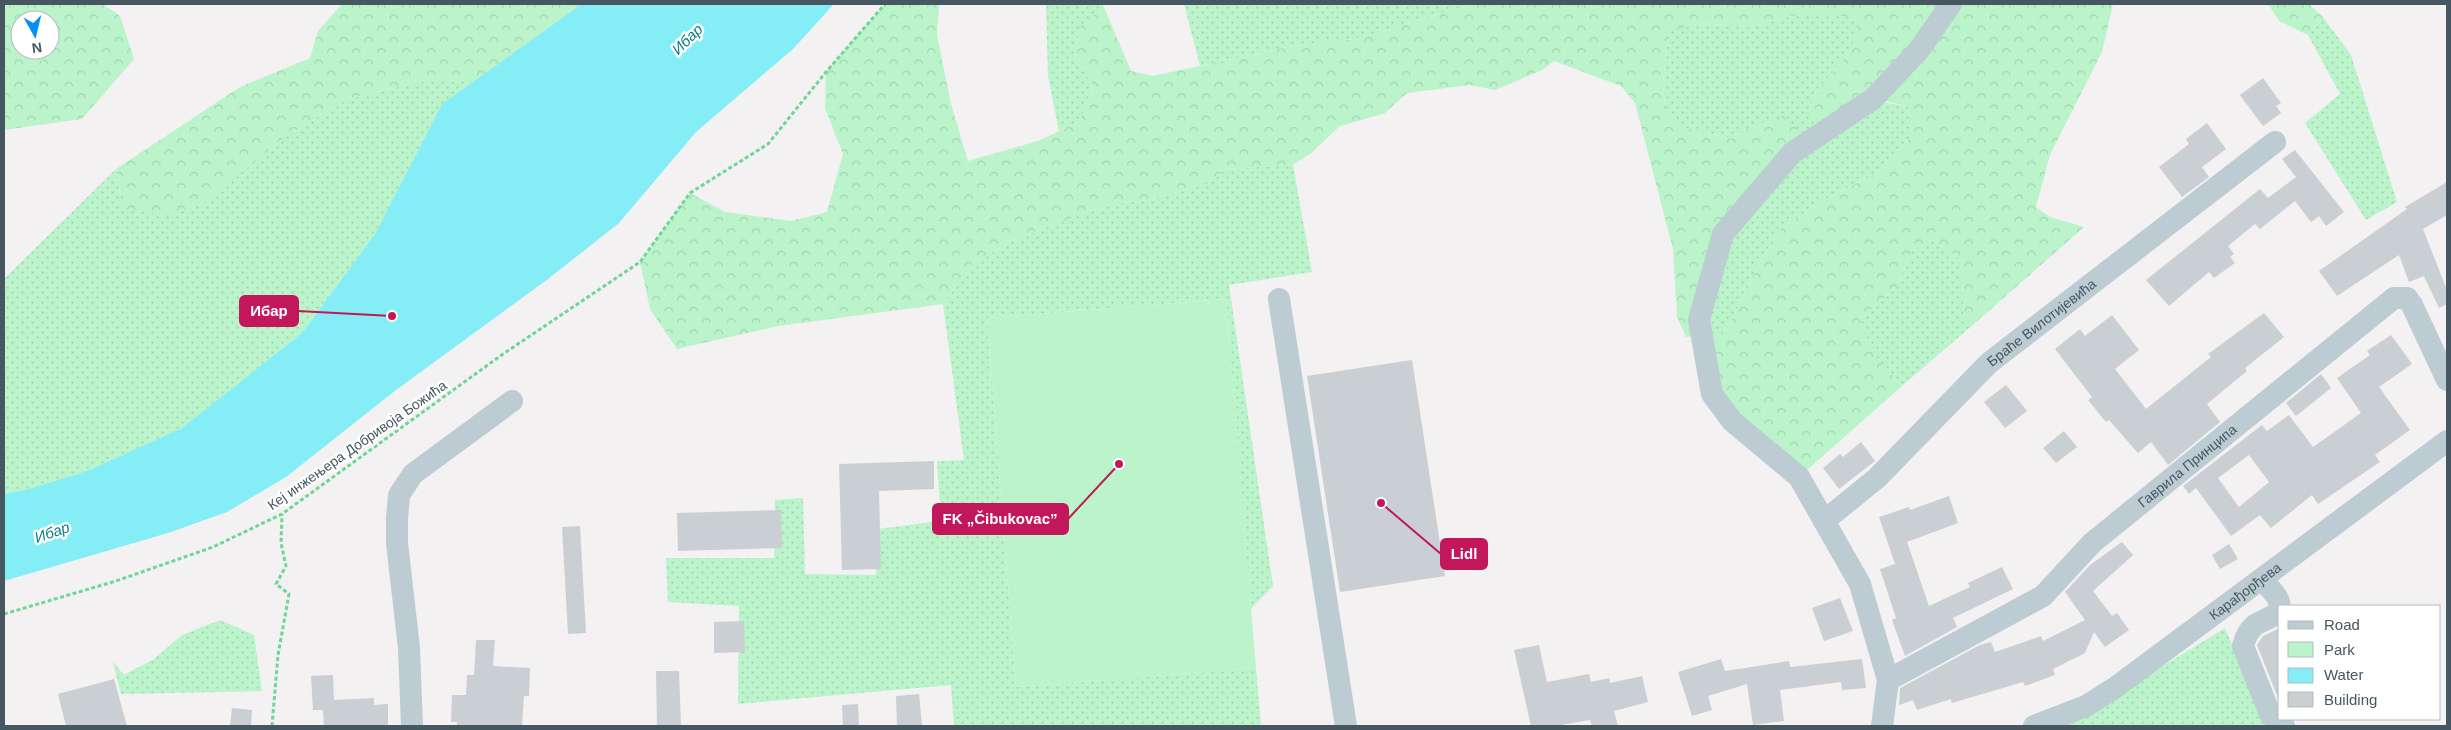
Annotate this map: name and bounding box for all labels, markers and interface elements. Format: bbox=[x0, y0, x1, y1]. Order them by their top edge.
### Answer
north arrow bbox=[10, 10, 60, 60]
water label: Ибар bbox=[668, 20, 706, 58]
text: N bbox=[31, 39, 43, 57]
street label: Браће Вилотијевића bbox=[1984, 275, 2099, 370]
callout: Ибар bbox=[240, 296, 298, 326]
text: Ибар bbox=[250, 302, 288, 319]
street label: Кеј инжењера Добривоја Божића bbox=[264, 377, 450, 513]
street label: Гаврила Принципа bbox=[2135, 421, 2240, 511]
callout: FK „Čibukovac” bbox=[933, 504, 1068, 534]
text: FK „Čibukovac” bbox=[942, 510, 1058, 527]
water label: Ибар bbox=[32, 518, 72, 546]
callout: Lidl bbox=[1441, 539, 1487, 569]
text: Lidl bbox=[1451, 545, 1477, 562]
street label: Карађорђева bbox=[2206, 559, 2284, 623]
legend bbox=[2278, 605, 2441, 720]
text: Road bbox=[2324, 616, 2360, 633]
text: Park bbox=[2324, 641, 2355, 658]
text: Water bbox=[2324, 666, 2363, 683]
text: Building bbox=[2324, 691, 2377, 708]

